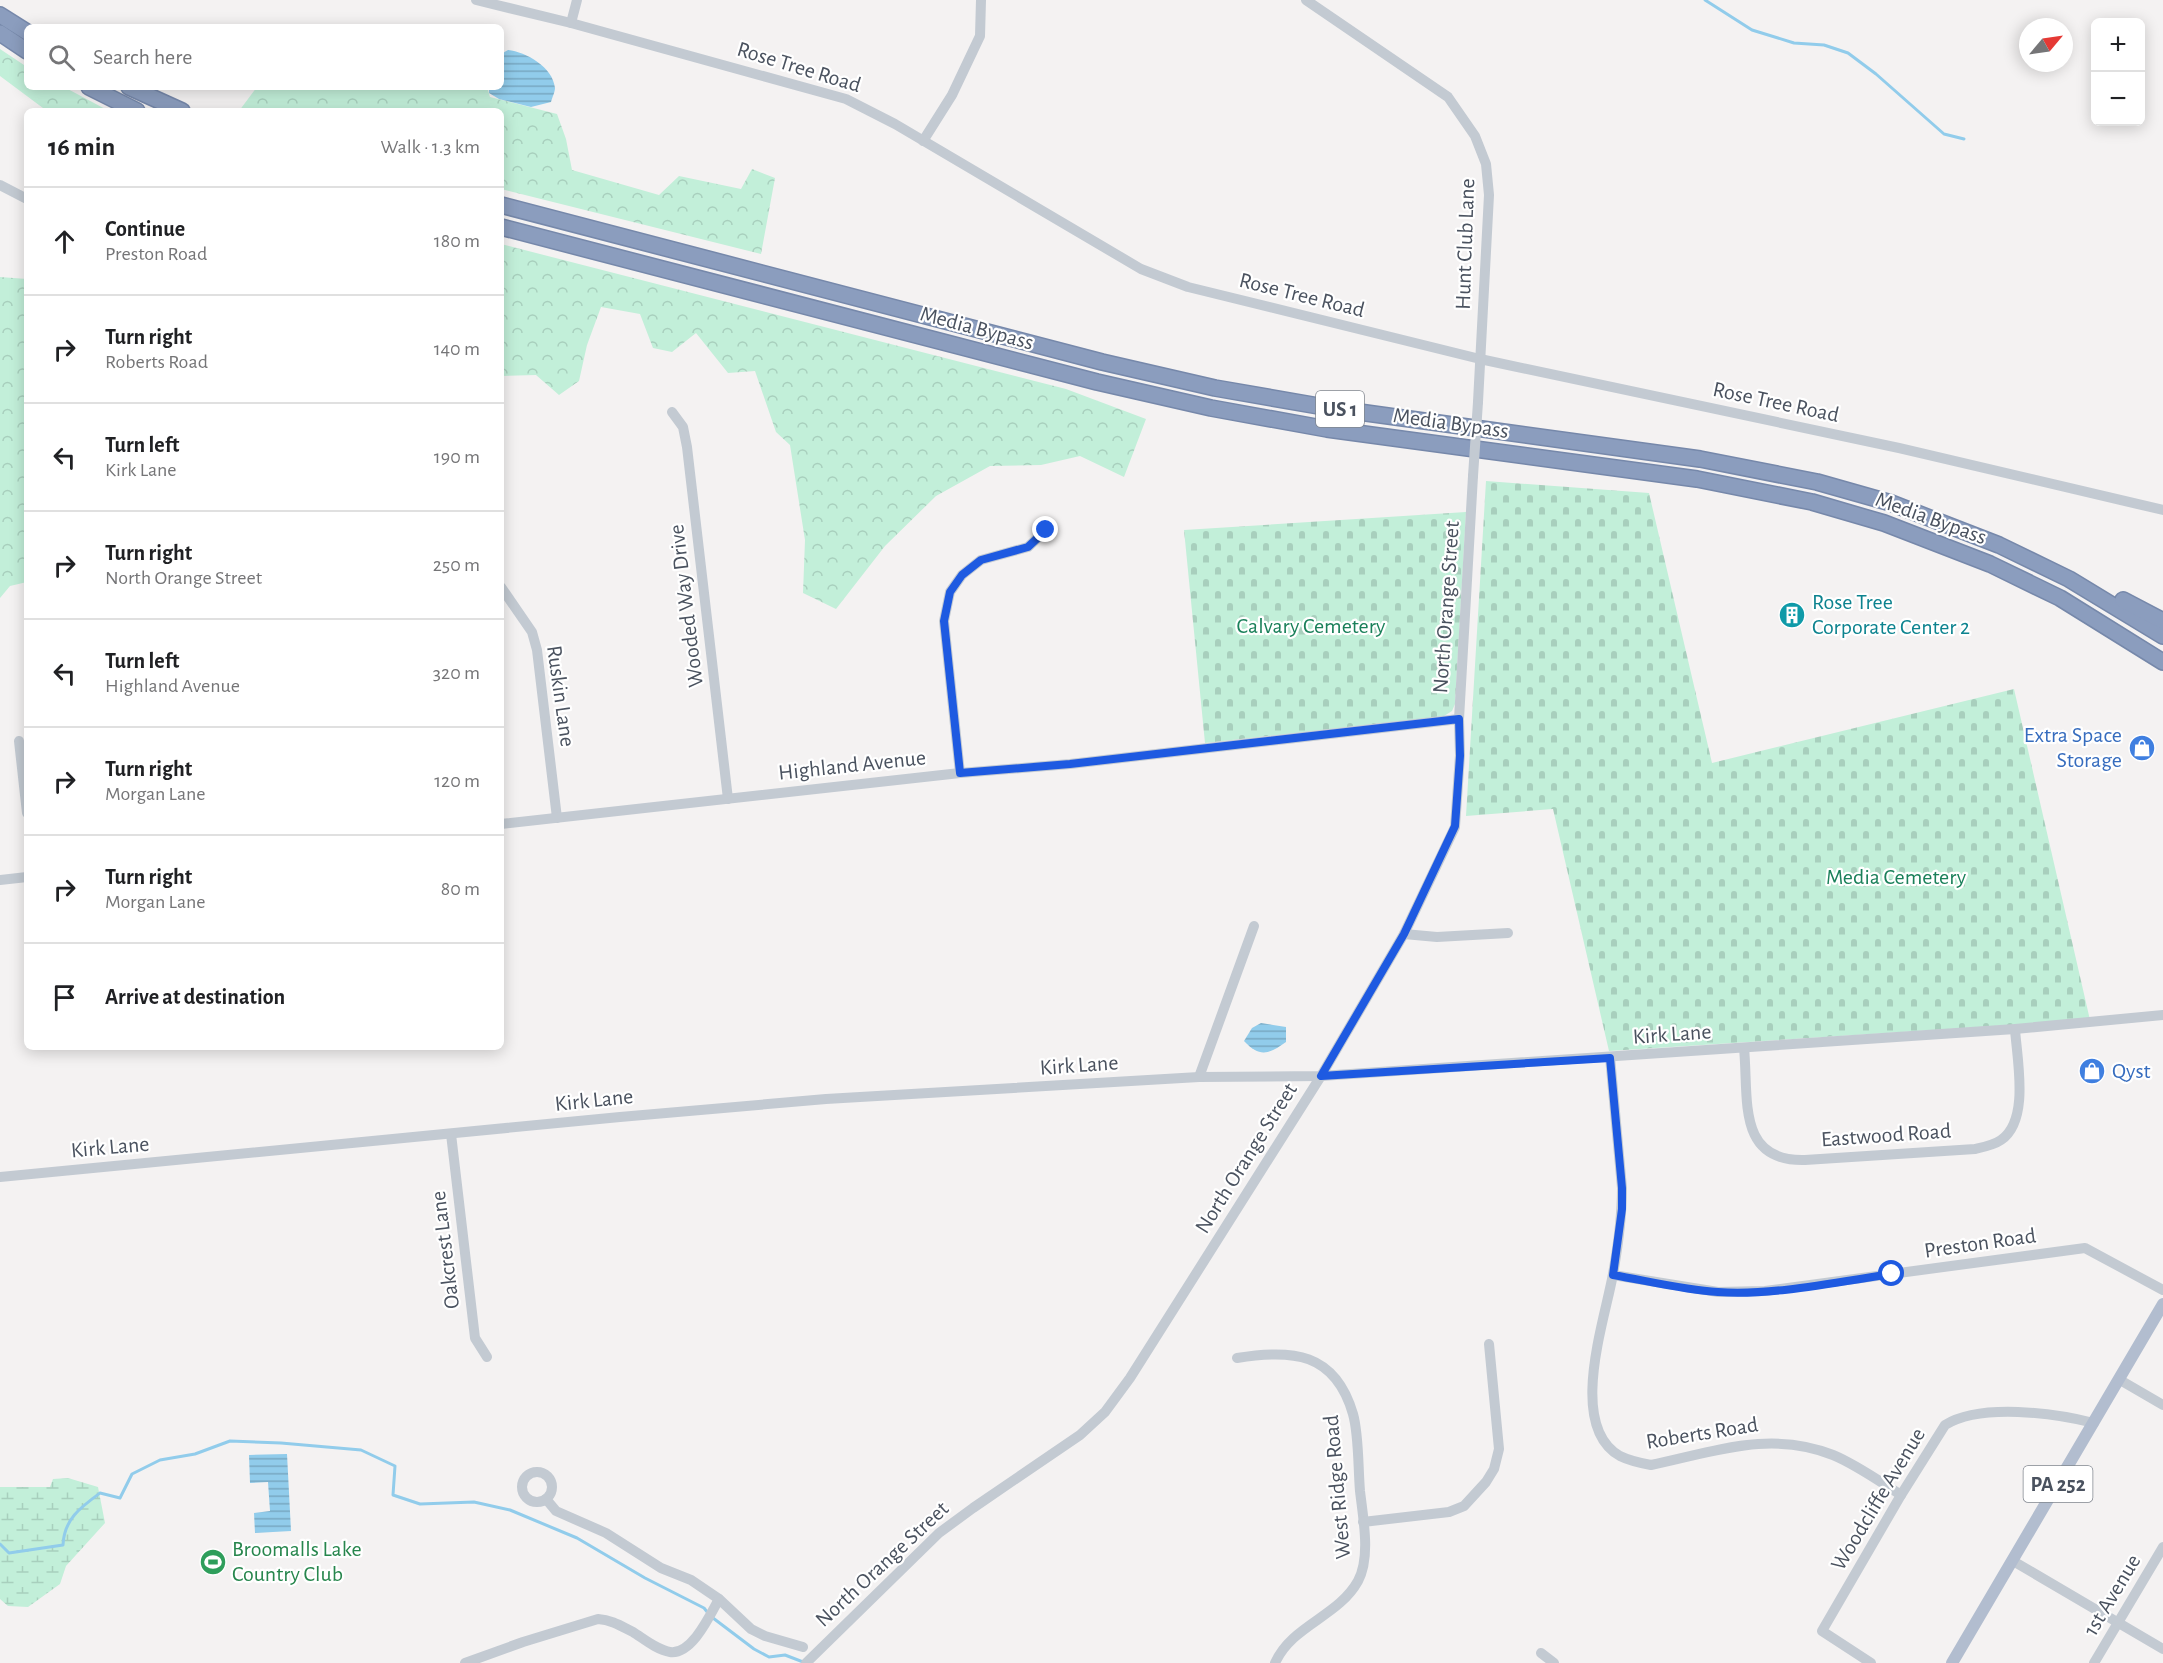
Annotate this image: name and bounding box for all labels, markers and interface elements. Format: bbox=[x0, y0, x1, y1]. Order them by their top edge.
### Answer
north arrow bbox=[2019, 18, 2073, 72]
map controls bbox=[2091, 18, 2145, 126]
button: + bbox=[2091, 18, 2145, 72]
search box bbox=[24, 24, 504, 90]
street label: Rose Tree Road bbox=[734, 38, 864, 96]
icon: search bbox=[45, 41, 78, 74]
text: Search here bbox=[93, 46, 192, 68]
button: − bbox=[2091, 72, 2145, 126]
text: 16 min bbox=[48, 134, 115, 160]
text: Walk · 1.3 km bbox=[381, 137, 480, 157]
street label: Hunt Club Lane bbox=[1452, 178, 1478, 310]
text: Continue bbox=[105, 218, 185, 240]
icon: ahead bbox=[48, 225, 81, 258]
text: 180 m bbox=[434, 231, 480, 251]
text: Preston Road bbox=[105, 244, 207, 264]
street label: Rose Tree Road bbox=[1237, 269, 1367, 321]
street label: Media Bypass bbox=[918, 302, 1036, 354]
text: Turn right bbox=[105, 326, 192, 348]
icon: right bbox=[48, 333, 81, 366]
text: 140 m bbox=[434, 339, 480, 359]
text: Roberts Road bbox=[105, 352, 208, 372]
street label: Rose Tree Road bbox=[1711, 378, 1841, 426]
road number: US 1 bbox=[1316, 391, 1364, 427]
street label: Media Bypass bbox=[1392, 404, 1510, 442]
text: Turn left bbox=[105, 434, 179, 456]
icon: left bbox=[48, 441, 81, 474]
text: 190 m bbox=[434, 447, 480, 467]
text: Kirk Lane bbox=[105, 460, 177, 480]
street label: Media Bypass bbox=[1873, 488, 1989, 548]
route end bbox=[1032, 516, 1058, 542]
street label: North Orange Street bbox=[1429, 520, 1463, 694]
street label: Wooded Way Drive bbox=[665, 523, 707, 689]
text: Turn right bbox=[105, 542, 192, 564]
icon: right bbox=[48, 549, 81, 582]
text: 250 m bbox=[433, 555, 480, 575]
text: North Orange Street bbox=[105, 568, 262, 588]
place label: Rose Tree Corporate Center 2 bbox=[1812, 591, 1970, 638]
building icon: Rose Tree Corporate Center 2 bbox=[1777, 600, 1807, 630]
park label: Calvary Cemetery bbox=[1237, 615, 1386, 637]
street label: Ruskin Lane bbox=[543, 644, 579, 748]
text: Turn left bbox=[105, 650, 179, 672]
icon: left bbox=[48, 657, 81, 690]
text: 320 m bbox=[433, 663, 480, 683]
text: Highland Avenue bbox=[105, 676, 240, 696]
place label: Extra Space Storage bbox=[2024, 724, 2122, 771]
shop icon: Extra Space Storage bbox=[2127, 733, 2157, 763]
street label: Highland Avenue bbox=[777, 746, 927, 784]
text: Turn right bbox=[105, 758, 192, 780]
icon: right bbox=[48, 765, 81, 798]
text: 120 m bbox=[434, 771, 480, 791]
text: Morgan Lane bbox=[105, 784, 206, 804]
text: Turn right bbox=[105, 866, 192, 888]
park label: Media Cemetery bbox=[1826, 866, 1967, 888]
icon: right bbox=[48, 873, 81, 906]
text: 80 m bbox=[441, 879, 480, 899]
text: Morgan Lane bbox=[105, 892, 206, 912]
icon: arrive bbox=[48, 981, 81, 1014]
text: Arrive at destination bbox=[105, 986, 285, 1008]
street label: Kirk Lane bbox=[1632, 1020, 1712, 1048]
street label: Kirk Lane bbox=[1039, 1051, 1119, 1079]
shop icon: Qyst bbox=[2077, 1056, 2107, 1086]
place label: Qyst bbox=[2112, 1060, 2151, 1082]
street label: North Orange Street bbox=[1191, 1079, 1301, 1237]
street label: Kirk Lane bbox=[554, 1085, 634, 1115]
street label: Eastwood Road bbox=[1820, 1119, 1952, 1151]
street label: Kirk Lane bbox=[70, 1133, 150, 1161]
street label: Oakcrest Lane bbox=[427, 1190, 463, 1310]
street label: Preston Road bbox=[1923, 1224, 2037, 1262]
route start bbox=[1878, 1260, 1904, 1286]
street label: Roberts Road bbox=[1644, 1413, 1760, 1453]
street label: West Ridge Road bbox=[1320, 1414, 1354, 1560]
street label: Woodcliffe Avenue bbox=[1827, 1424, 1929, 1574]
road number: PA 252 bbox=[2024, 1466, 2092, 1502]
street label: North Orange Street bbox=[811, 1497, 953, 1631]
place label: Broomalls Lake Country Club bbox=[232, 1538, 362, 1585]
sports icon: Broomalls Lake Country Club bbox=[198, 1547, 228, 1577]
street label: 1st Avenue bbox=[2079, 1551, 2145, 1639]

